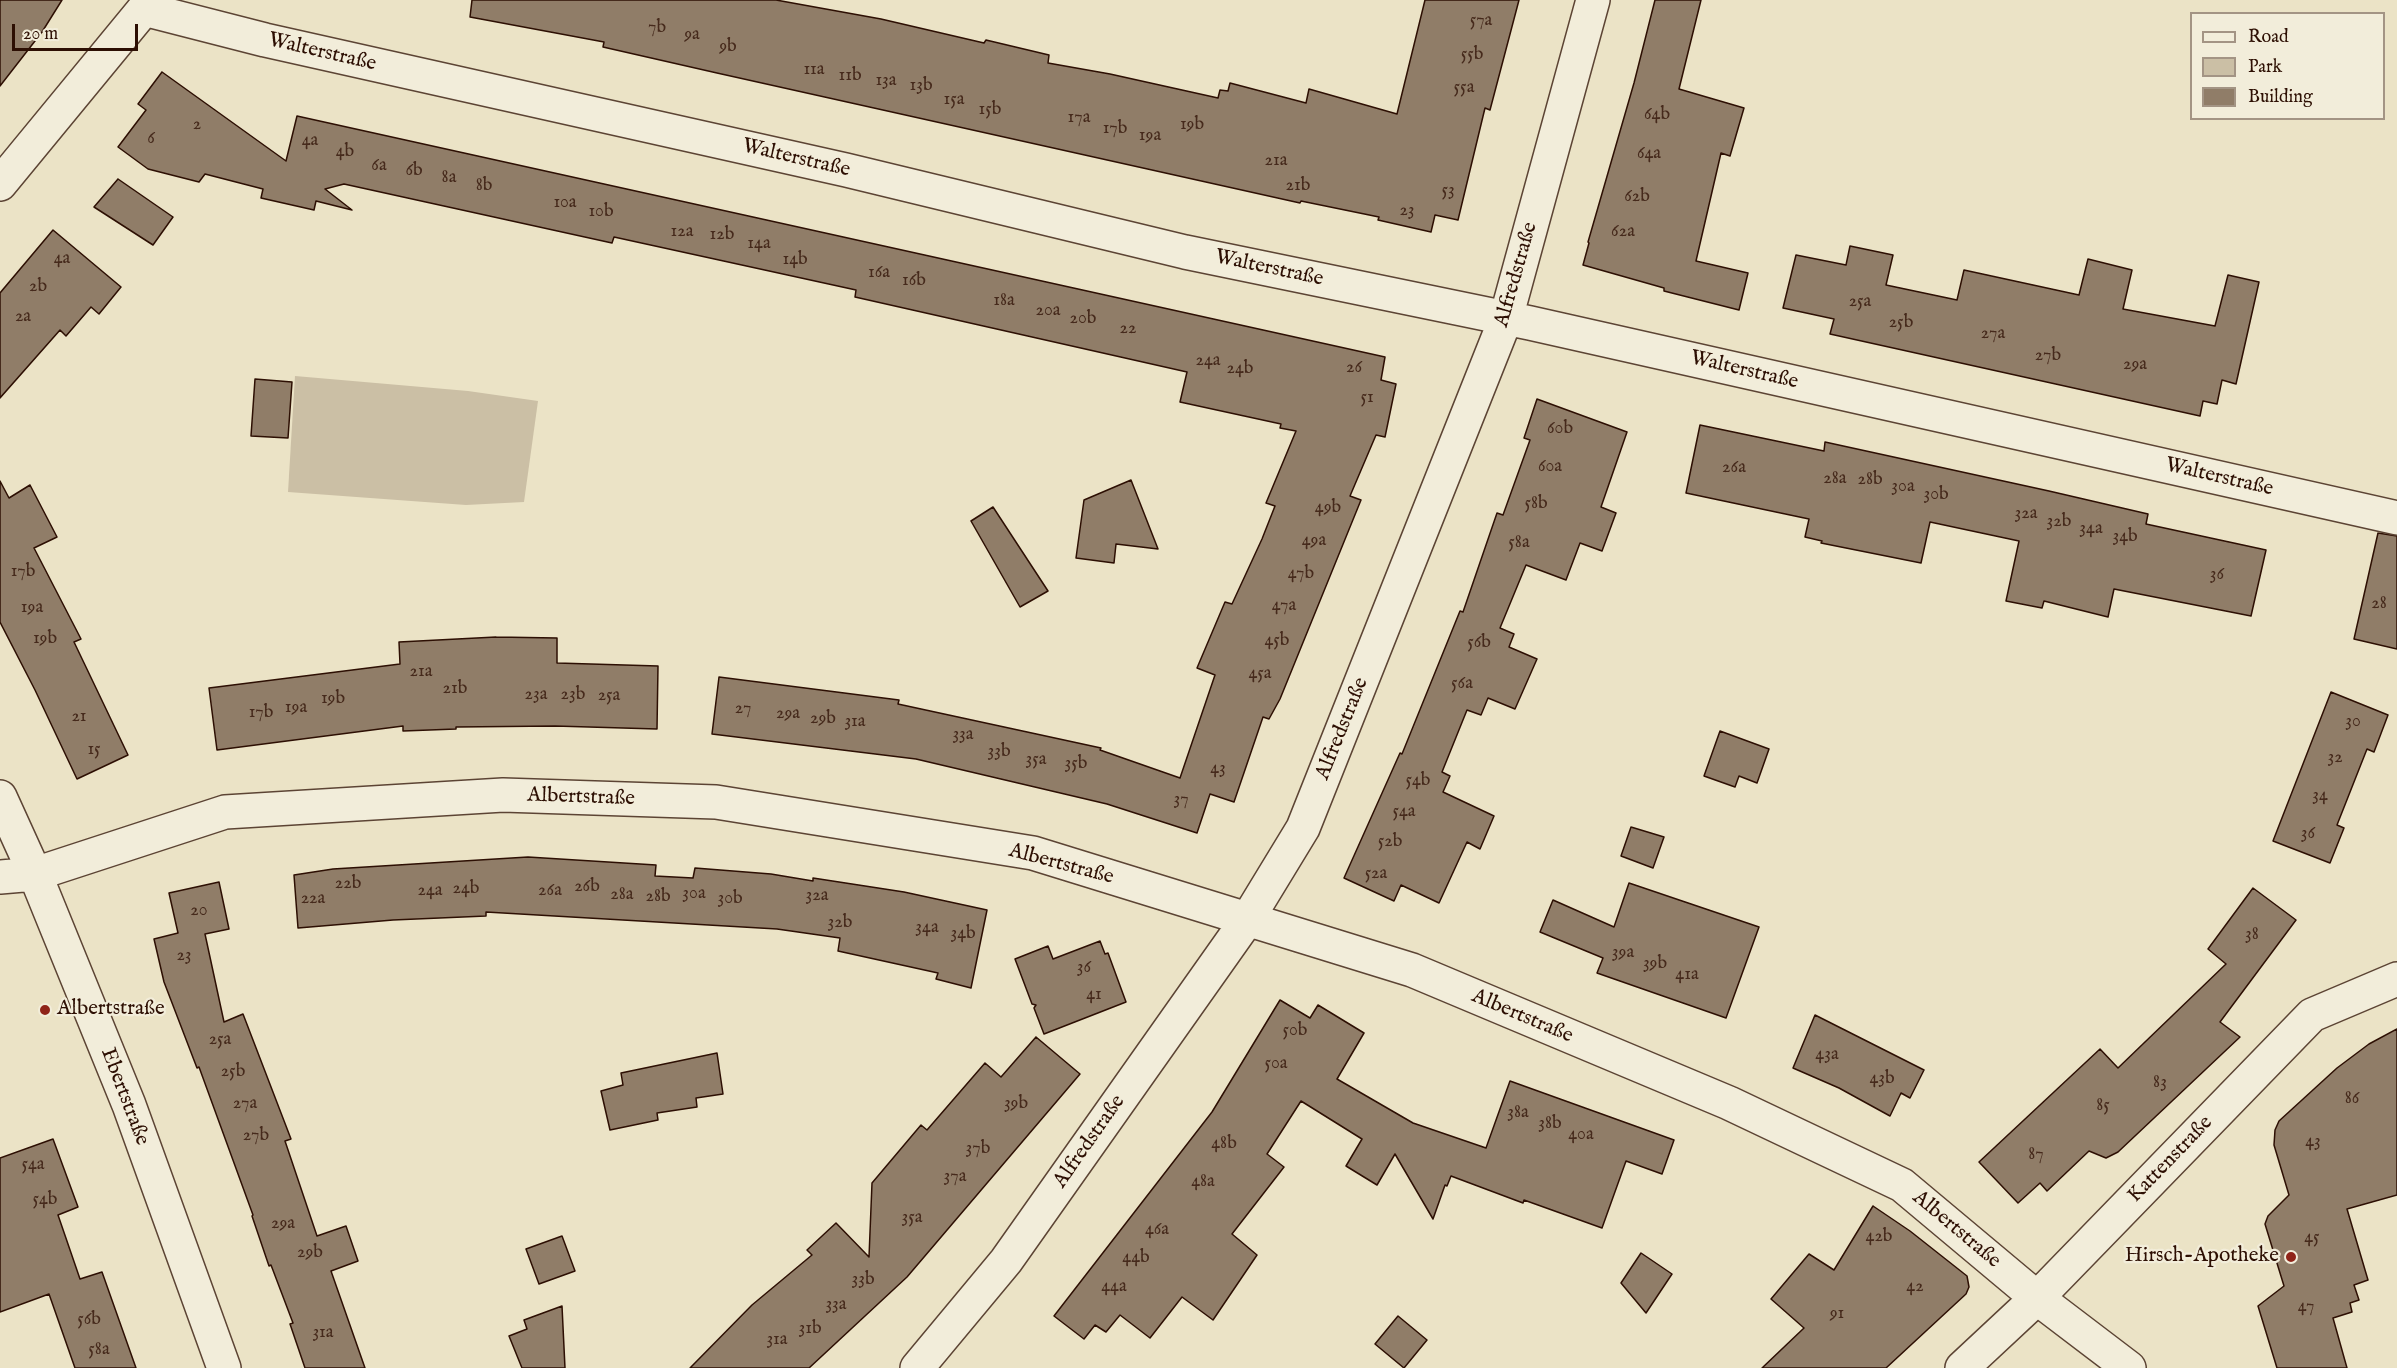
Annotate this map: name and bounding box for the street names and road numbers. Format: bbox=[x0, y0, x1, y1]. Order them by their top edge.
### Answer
street label: Walterstraße bbox=[266, 28, 378, 78]
street label: Walterstraße bbox=[740, 134, 852, 184]
street label: Alfredstraße bbox=[1490, 220, 1544, 330]
street label: Walterstraße bbox=[1213, 245, 1325, 293]
street label: Walterstraße bbox=[1688, 346, 1800, 396]
street label: Walterstraße bbox=[2163, 453, 2275, 503]
street label: Alfredstraße bbox=[1311, 674, 1375, 784]
street label: Albertstraße bbox=[527, 784, 635, 812]
street label: Albertstraße bbox=[1006, 839, 1116, 891]
street label: Albertstraße bbox=[1468, 984, 1576, 1050]
street label: Ebertstraße bbox=[94, 1045, 154, 1149]
street label: Alfredstraße bbox=[1049, 1091, 1131, 1193]
street label: Kattenstraße bbox=[2123, 1111, 2219, 1209]
street label: Albertstraße bbox=[1907, 1186, 2005, 1274]

